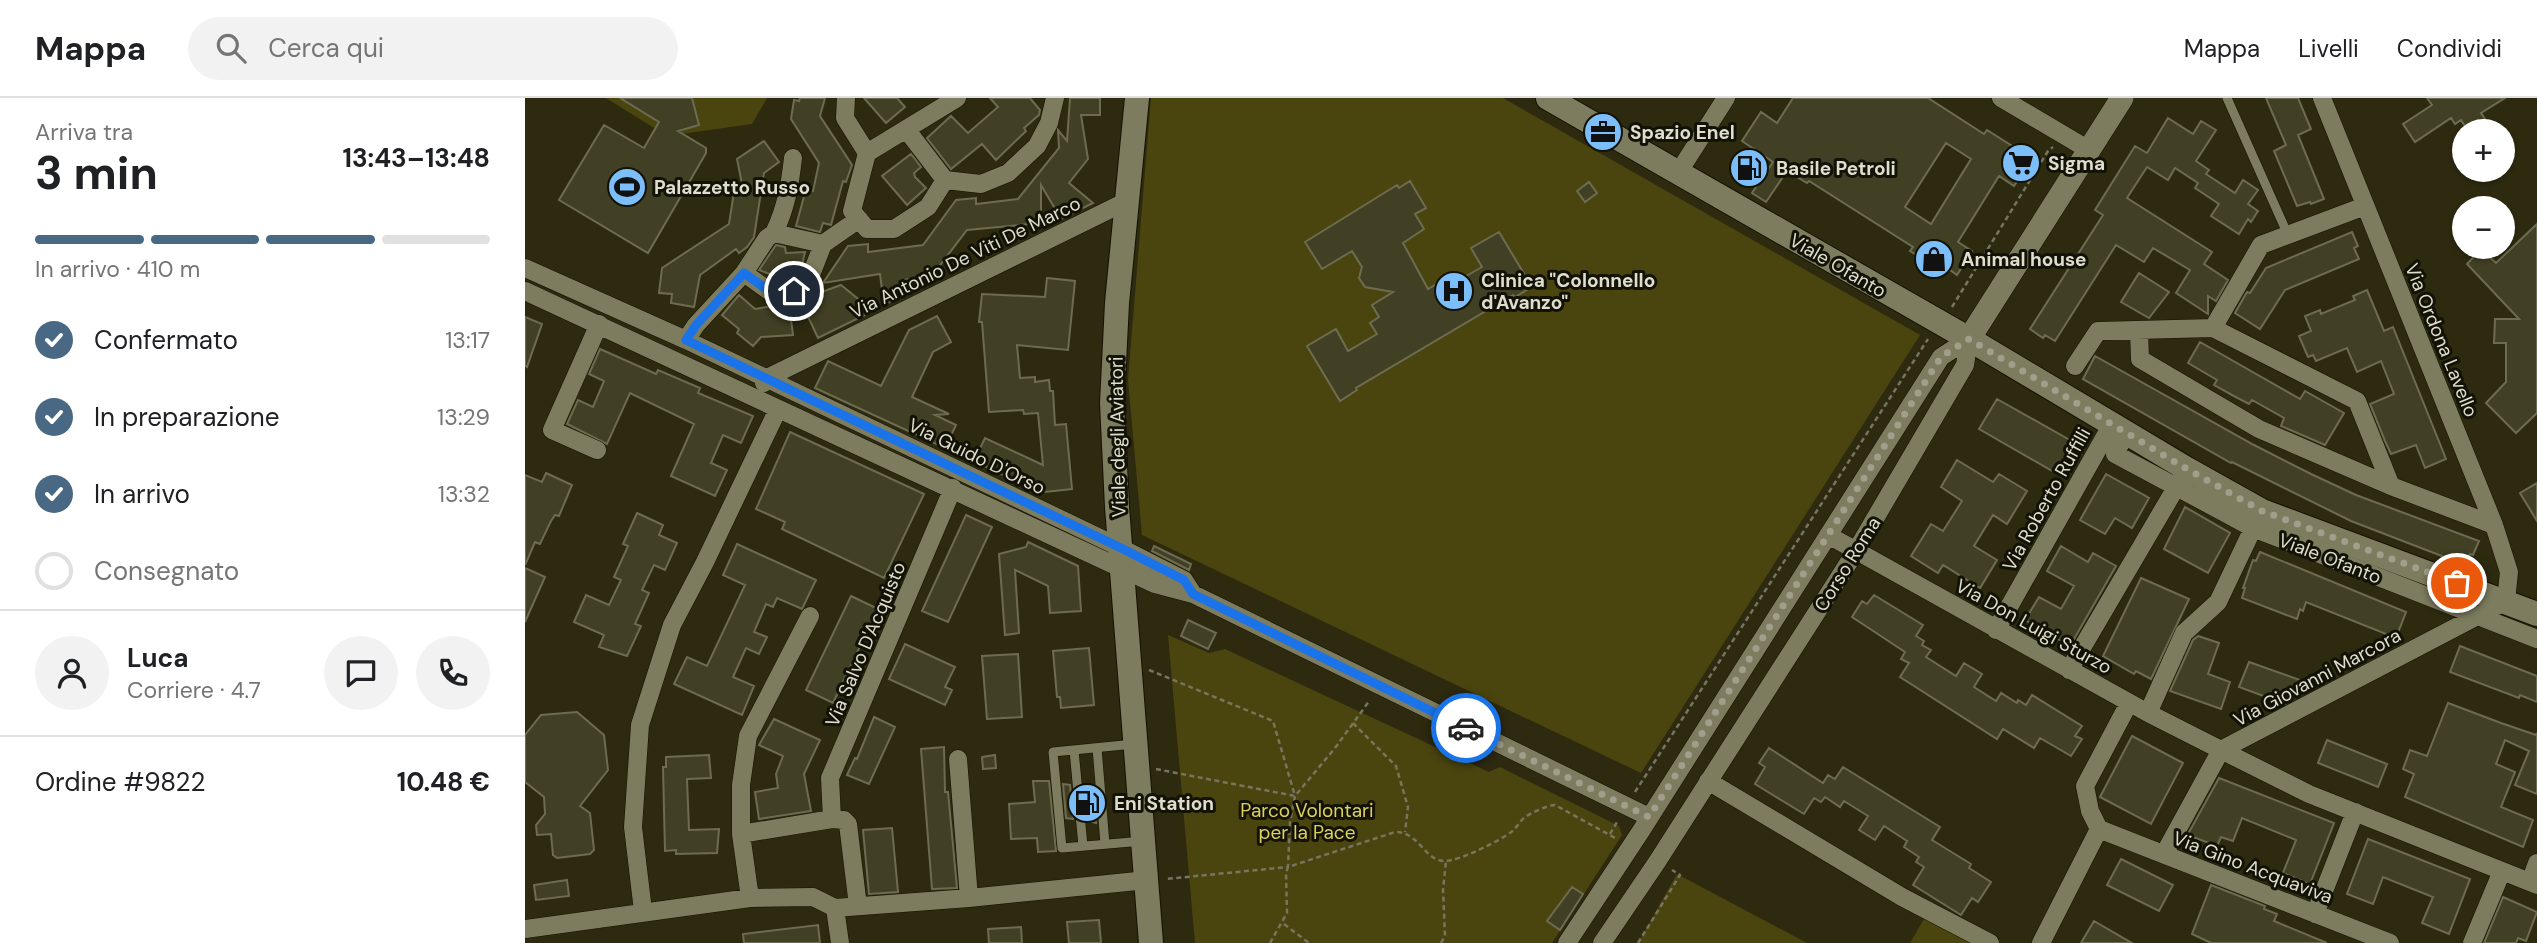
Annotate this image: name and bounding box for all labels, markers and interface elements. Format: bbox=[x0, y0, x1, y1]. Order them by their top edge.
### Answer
search box bbox=[188, 17, 678, 80]
text: Mappa bbox=[35, 27, 146, 70]
icon: search bbox=[212, 29, 250, 67]
text: Cerca qui bbox=[268, 31, 384, 65]
text: Mappa bbox=[2184, 33, 2260, 64]
text: Livelli bbox=[2298, 33, 2359, 64]
text: Condividi bbox=[2397, 33, 2502, 64]
office icon: Spazio Enel bbox=[1582, 111, 1624, 153]
text: Arriva tra bbox=[35, 117, 133, 147]
map controls bbox=[2452, 119, 2515, 259]
button: + bbox=[2452, 119, 2515, 182]
place label: Spazio Enel bbox=[1630, 120, 1735, 145]
text: 13:43–13:48 bbox=[342, 141, 490, 175]
supermarket icon: Sigma bbox=[2000, 142, 2042, 184]
text: 3 min bbox=[35, 143, 158, 203]
fuel station icon: Basile Petroli bbox=[1728, 147, 1770, 189]
place label: Sigma bbox=[2048, 151, 2105, 176]
place label: Basile Petroli bbox=[1776, 156, 1896, 181]
sports icon: Palazzetto Russo bbox=[606, 166, 648, 208]
place label: Palazzetto Russo bbox=[654, 175, 810, 200]
street label: Via Antonio De Viti De Marco bbox=[846, 191, 1085, 324]
button: − bbox=[2452, 196, 2515, 259]
street label: Viale Ofanto bbox=[1785, 228, 1891, 303]
shop icon: Animal house bbox=[1913, 238, 1955, 280]
place label: Animal house bbox=[1961, 247, 2087, 272]
text: In arrivo · 410 m bbox=[35, 254, 200, 284]
street label: Via Ordona Lavello bbox=[2399, 260, 2484, 421]
pin bbox=[764, 261, 824, 321]
place label: Clinica "Colonnello d'Avanzo" bbox=[1481, 268, 1655, 315]
hospital icon: Clinica "Colonnello d'Avanzo" bbox=[1433, 270, 1475, 312]
icon: home bbox=[775, 272, 813, 310]
icon: check bbox=[35, 321, 73, 359]
text: Confermato bbox=[94, 323, 238, 357]
text: 13:17 bbox=[445, 325, 490, 355]
street label: Viale degli Aviatori bbox=[1104, 356, 1131, 518]
icon: check bbox=[35, 398, 73, 436]
text: In preparazione bbox=[94, 400, 280, 434]
text: 13:29 bbox=[437, 402, 490, 432]
street label: Via Guido D'Orso bbox=[904, 412, 1049, 500]
street label: Via Roberto Ruffilli bbox=[1997, 423, 2096, 575]
icon: check bbox=[35, 475, 73, 513]
text: In arrivo bbox=[94, 477, 190, 511]
text: 13:32 bbox=[438, 479, 490, 509]
street label: Corso Roma bbox=[1808, 512, 1886, 616]
street label: Viale Ofanto bbox=[2275, 527, 2385, 590]
pin bbox=[2427, 553, 2487, 613]
text: Consegnato bbox=[94, 554, 239, 588]
street label: Via Salvo D'Acquisto bbox=[819, 558, 912, 731]
icon: bag bbox=[2438, 564, 2476, 602]
street label: Via Don Luigi Sturzo bbox=[1951, 573, 2116, 680]
street label: Via Giovanni Marcora bbox=[2229, 623, 2405, 732]
button: person bbox=[35, 636, 109, 710]
button: chat bbox=[324, 636, 398, 710]
button: phone bbox=[416, 636, 490, 710]
text: Luca bbox=[127, 641, 189, 675]
text: Corriere · 4.7 bbox=[127, 675, 261, 705]
courier bbox=[1431, 693, 1501, 763]
icon: car bbox=[1447, 709, 1485, 747]
text: Ordine #9822 bbox=[35, 765, 206, 799]
text: 10.48 € bbox=[397, 765, 490, 799]
fuel station icon: Eni Station bbox=[1066, 782, 1108, 824]
place label: Eni Station bbox=[1114, 791, 1214, 816]
park label: Parco Volontari per la Pace bbox=[1240, 798, 1374, 845]
street label: Via Gino Acquaviva bbox=[2169, 826, 2336, 909]

